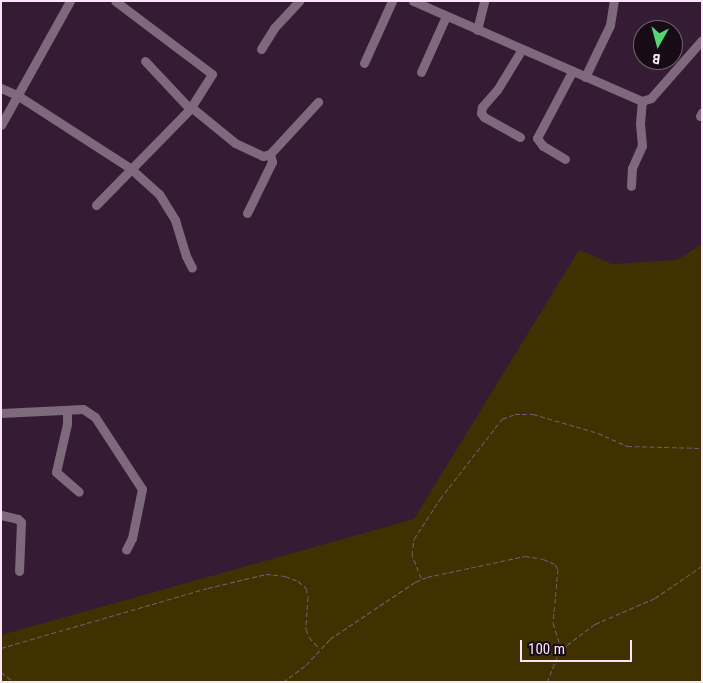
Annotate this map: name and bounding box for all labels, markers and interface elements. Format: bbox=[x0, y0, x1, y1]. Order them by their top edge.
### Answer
north arrow bbox=[633, 20, 683, 70]
text: B bbox=[651, 50, 661, 67]
scale bar bbox=[523, 630, 636, 662]
text: 100 m bbox=[528, 640, 565, 658]

